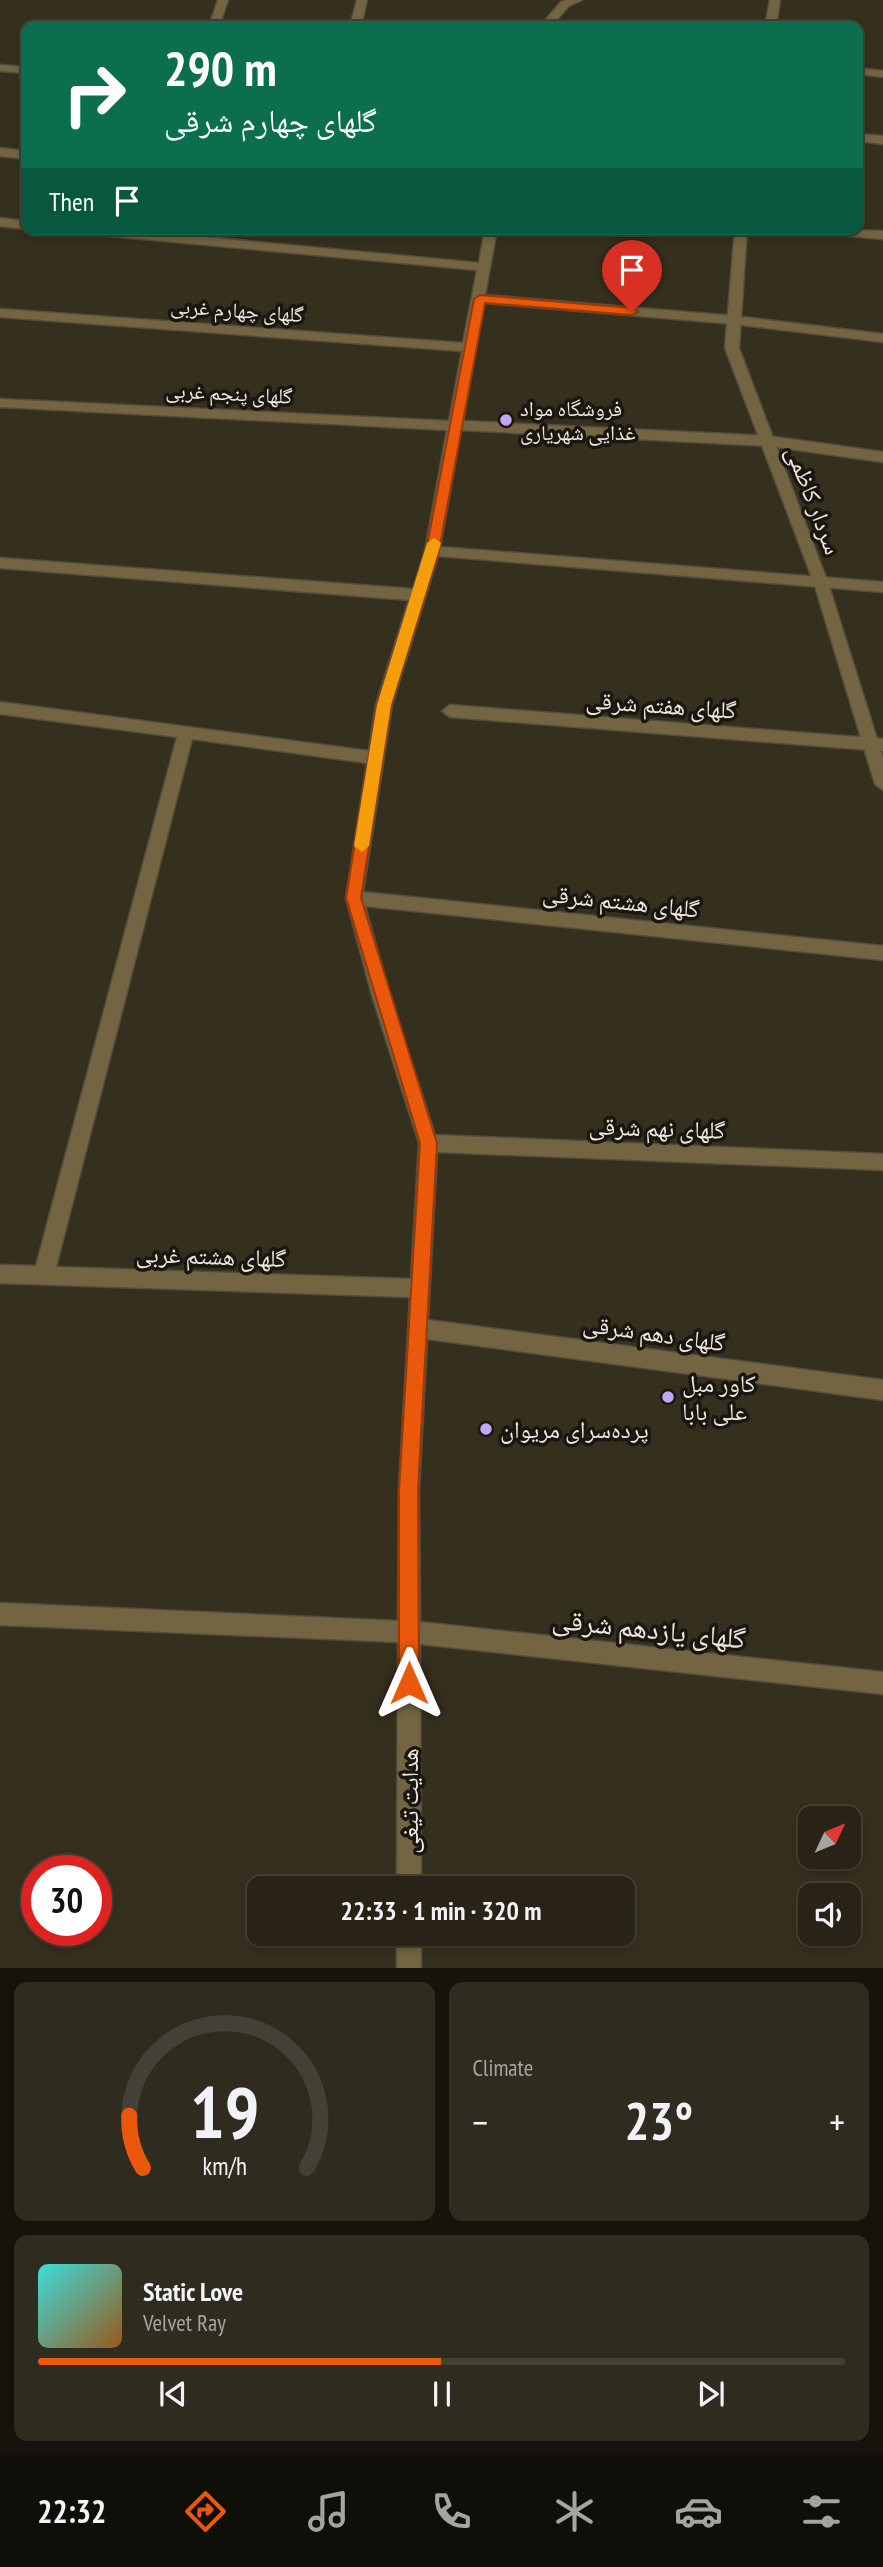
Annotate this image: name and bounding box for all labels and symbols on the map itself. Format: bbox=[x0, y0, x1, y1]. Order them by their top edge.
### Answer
pin bbox=[602, 240, 662, 312]
street label: گلهای چهارم غربی bbox=[169, 292, 305, 329]
street label: گلهای پنجم غربی bbox=[165, 376, 293, 411]
place label: فروشگاه مواد غذایی شهریاری bbox=[520, 395, 636, 446]
marker: فروشگاه مواد غذایی شهریاری bbox=[498, 412, 514, 428]
street label: سردار کاظمی bbox=[779, 441, 849, 559]
street label: گلهای هفتم شرقی bbox=[585, 684, 737, 727]
street label: گلهای هشتم شرقی bbox=[541, 877, 701, 926]
street label: گلهای نهم شرقی bbox=[588, 1110, 726, 1147]
street label: گلهای هشتم غربی bbox=[135, 1238, 287, 1275]
street label: گلهای دهم شرقی bbox=[581, 1308, 727, 1359]
place label: کاور مبل علی بابا bbox=[682, 1368, 756, 1427]
marker: کاور مبل علی بابا bbox=[660, 1389, 676, 1405]
place label: پرده‌سرای مریوان bbox=[500, 1414, 649, 1445]
marker: پرده‌سرای مریوان bbox=[478, 1421, 494, 1437]
street label: گلهای یازدهم شرقی bbox=[550, 1599, 748, 1658]
position arrow bbox=[372, 1646, 446, 1720]
street label: هدایت تیغی bbox=[394, 1748, 425, 1854]
north arrow bbox=[798, 1806, 861, 1869]
speed limit sign: 30 bbox=[21, 1855, 112, 1946]

